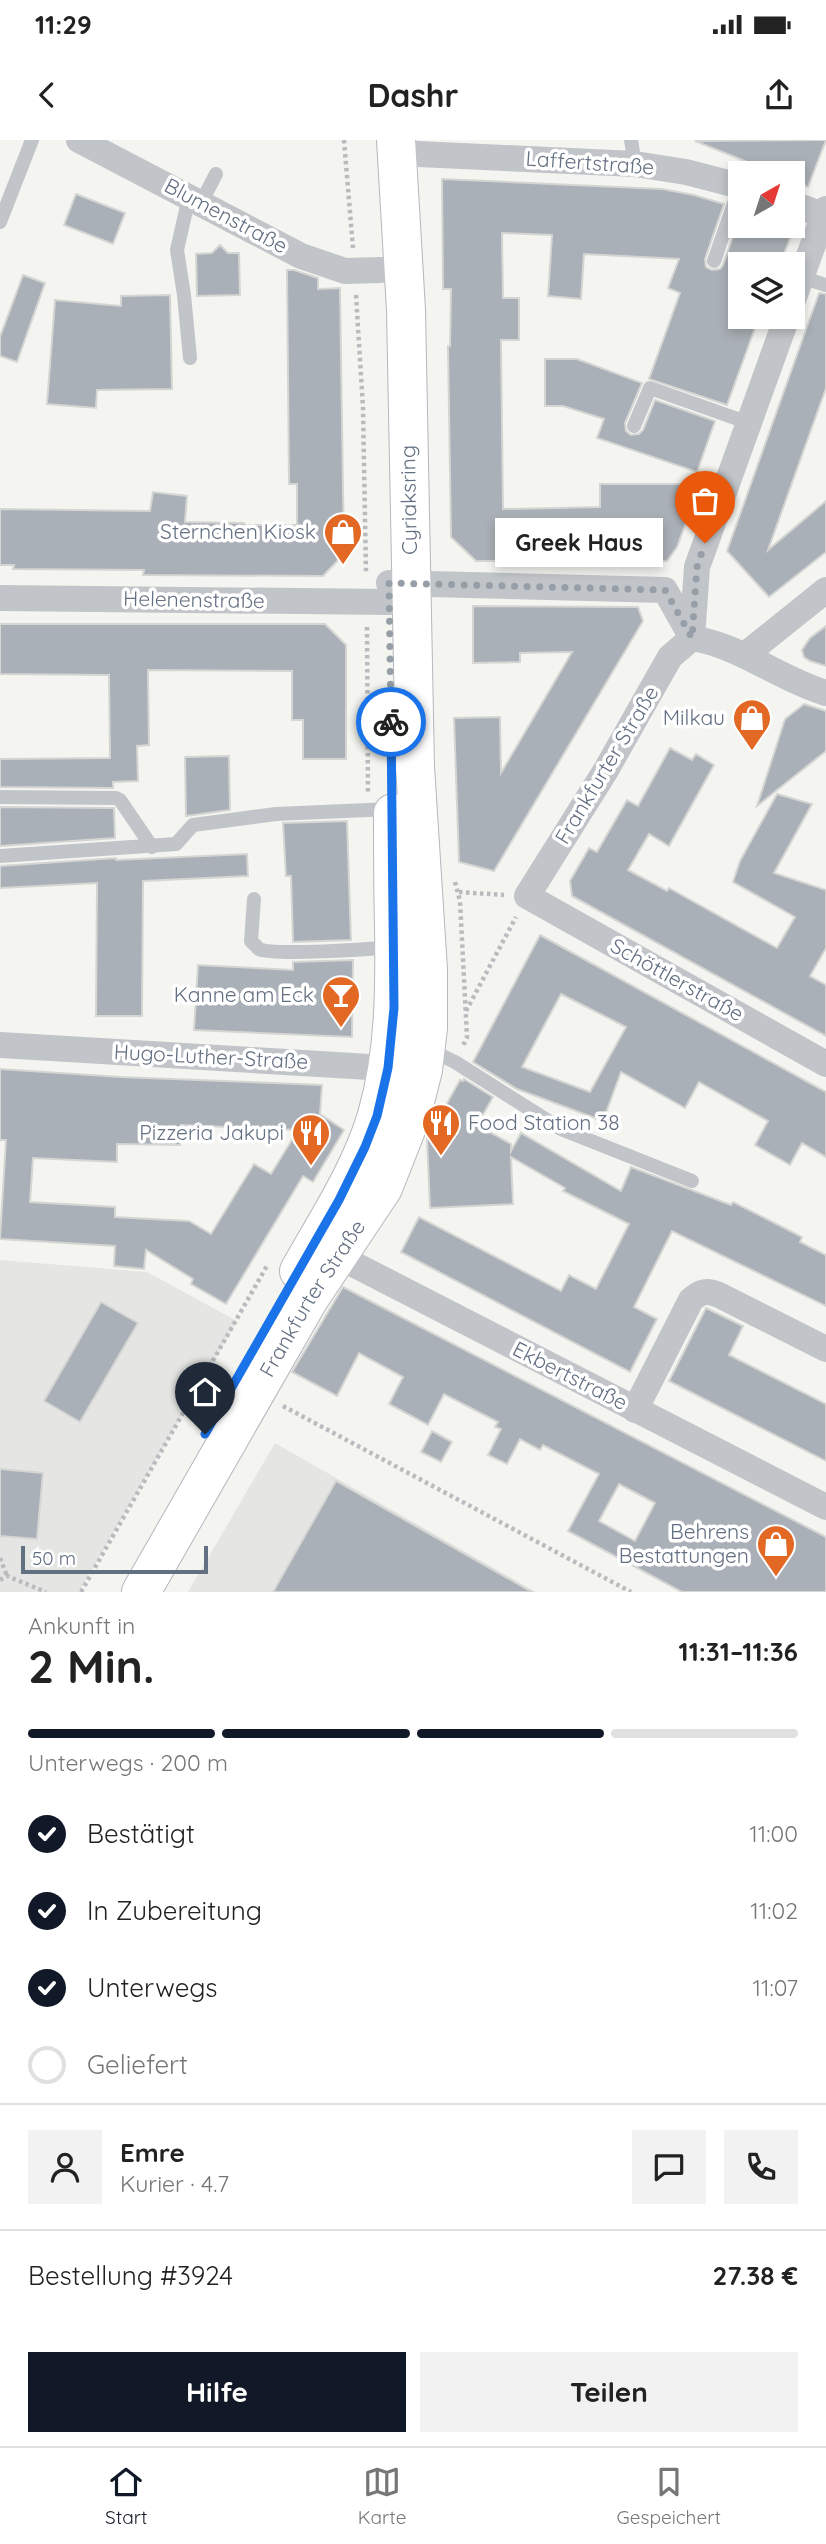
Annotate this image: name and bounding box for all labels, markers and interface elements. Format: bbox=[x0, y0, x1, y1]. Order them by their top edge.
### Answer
text: 11:29 bbox=[35, 8, 92, 41]
text: Dashr bbox=[367, 75, 459, 115]
icon: back bbox=[28, 76, 66, 114]
icon: share bbox=[760, 76, 798, 114]
street label: Laffertstraße bbox=[525, 145, 655, 179]
north arrow bbox=[728, 161, 805, 238]
map controls bbox=[728, 161, 805, 329]
street label: Blumenstraße bbox=[161, 172, 292, 258]
button: layers bbox=[728, 252, 805, 329]
street label: Cyriaksring bbox=[394, 445, 422, 555]
pin bbox=[675, 471, 735, 543]
icon: bag bbox=[686, 482, 724, 520]
shop icon: Sternchen Kiosk bbox=[322, 511, 364, 566]
place label: Sternchen Kiosk bbox=[160, 518, 316, 544]
callout: Greek Haus bbox=[495, 518, 663, 568]
text: Greek Haus bbox=[515, 528, 643, 557]
street label: Helenenstraße bbox=[123, 585, 265, 613]
street label: Frankfurter Straße bbox=[549, 681, 664, 848]
courier bbox=[356, 687, 426, 757]
shop icon: Milkau bbox=[731, 697, 773, 752]
icon: bike bbox=[372, 703, 410, 741]
place label: Milkau bbox=[663, 704, 725, 730]
street label: Schöttlerstraße bbox=[606, 932, 749, 1026]
bar icon: Kanne am Eck bbox=[320, 974, 362, 1029]
place label: Kanne am Eck bbox=[174, 981, 314, 1007]
street label: Hugo-Luther-Straße bbox=[113, 1038, 309, 1074]
restaurant icon: Food Station 38 bbox=[420, 1102, 462, 1157]
place label: Food Station 38 bbox=[468, 1109, 620, 1135]
restaurant icon: Pizzeria Jakupi bbox=[290, 1112, 332, 1167]
place label: Pizzeria Jakupi bbox=[139, 1119, 284, 1145]
street label: Frankfurter Straße bbox=[253, 1214, 370, 1381]
street label: Ekbertstraße bbox=[509, 1335, 632, 1415]
pin bbox=[175, 1362, 235, 1434]
icon: home bbox=[186, 1373, 224, 1411]
place label: Behrens Bestattungen bbox=[619, 1518, 749, 1568]
shop icon: Behrens Bestattungen bbox=[755, 1523, 797, 1578]
scale bar bbox=[21, 1543, 208, 1575]
text: 50 m bbox=[32, 1546, 76, 1570]
text: Ankunft in bbox=[28, 1611, 135, 1640]
text: 11:31–11:36 bbox=[679, 1635, 798, 1668]
text: 2 Min. bbox=[28, 1637, 154, 1695]
text: Unterwegs · 200 m bbox=[28, 1748, 228, 1777]
icon: check bbox=[28, 1815, 66, 1853]
text: Bestätigt bbox=[87, 1817, 195, 1850]
text: 11:00 bbox=[749, 1819, 798, 1848]
icon: check bbox=[28, 1892, 66, 1930]
text: In Zubereitung bbox=[87, 1894, 262, 1927]
text: 11:02 bbox=[750, 1896, 798, 1925]
icon: check bbox=[28, 1969, 66, 2007]
text: Unterwegs bbox=[87, 1971, 218, 2004]
text: 11:07 bbox=[752, 1973, 798, 2002]
text: Geliefert bbox=[87, 2048, 188, 2081]
button: person bbox=[28, 2130, 102, 2204]
button: chat bbox=[632, 2130, 706, 2204]
button: phone bbox=[724, 2130, 798, 2204]
text: Emre bbox=[120, 2136, 185, 2169]
text: Kurier · 4.7 bbox=[120, 2169, 229, 2198]
text: Bestellung #3924 bbox=[28, 2259, 233, 2292]
text: 27.38 € bbox=[712, 2259, 798, 2292]
button: Hilfe bbox=[28, 2352, 406, 2432]
button: Teilen bbox=[420, 2352, 798, 2432]
tab: Start bbox=[105, 2463, 147, 2529]
tab: Karte bbox=[358, 2463, 406, 2529]
tab: Gespeichert bbox=[617, 2463, 721, 2529]

